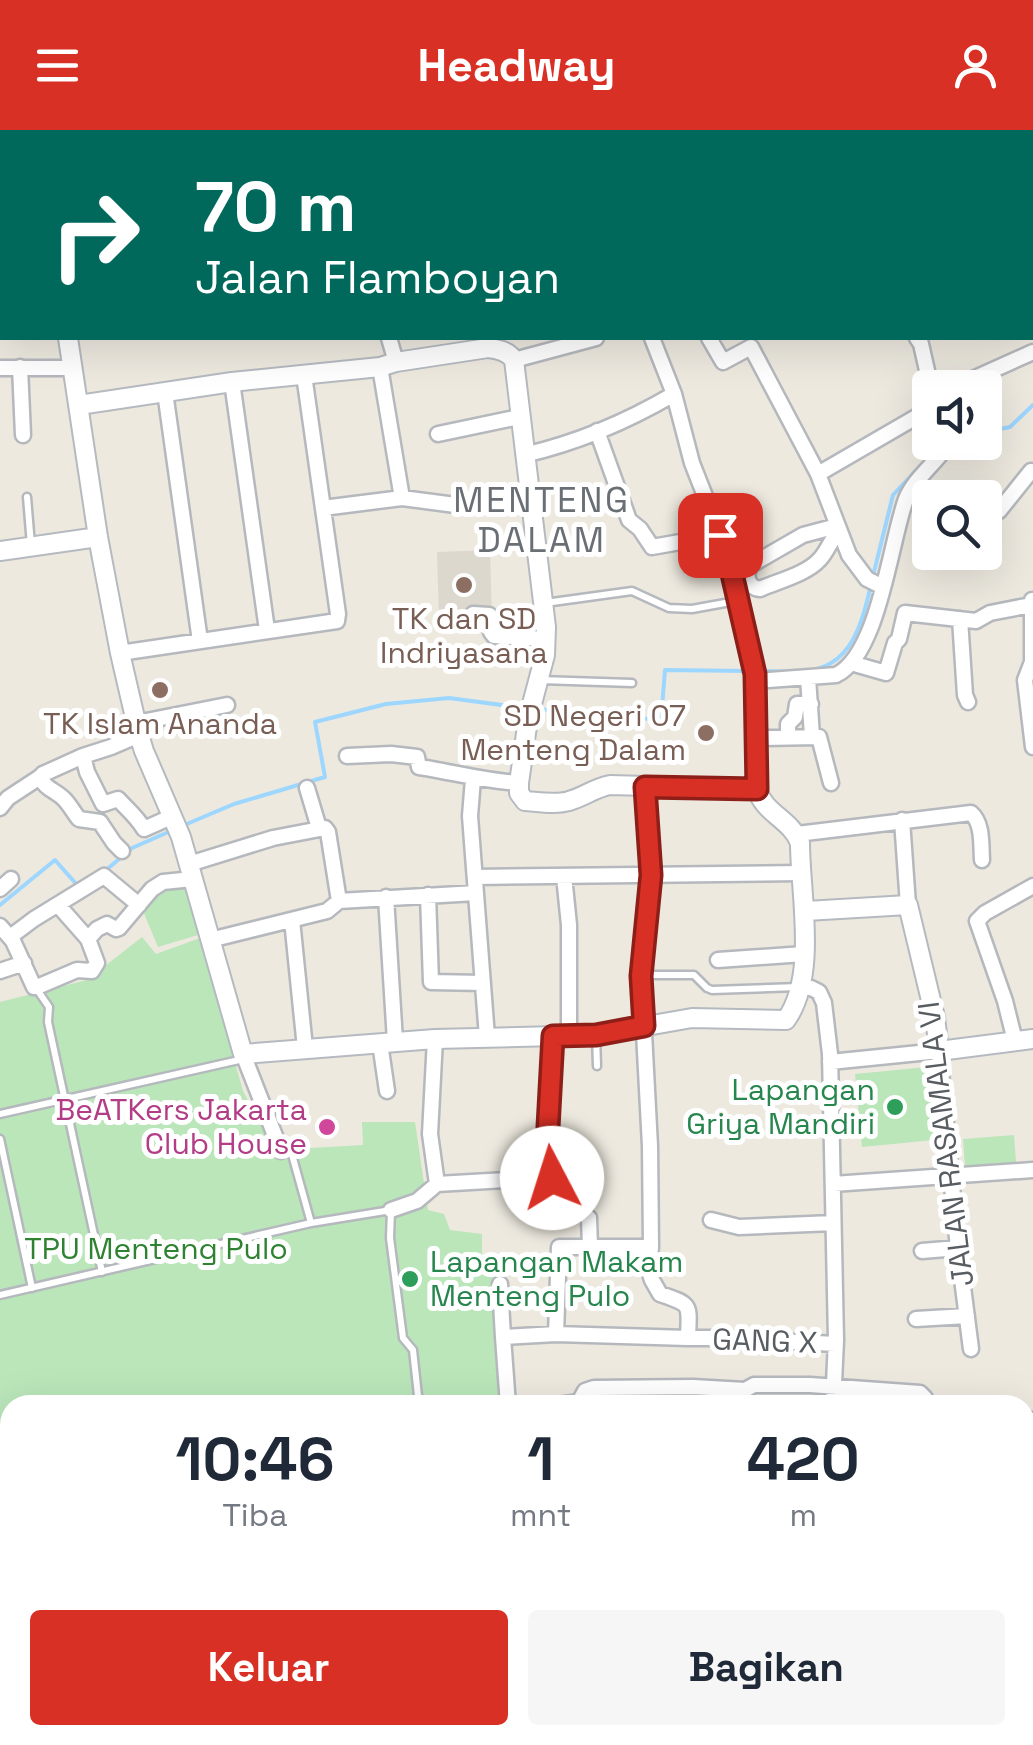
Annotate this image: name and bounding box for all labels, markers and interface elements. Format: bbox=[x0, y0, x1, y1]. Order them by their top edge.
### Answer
text: Headway bbox=[417, 37, 616, 94]
icon: menu bbox=[30, 38, 85, 93]
icon: person bbox=[948, 38, 1003, 93]
text: 70 m bbox=[195, 162, 356, 251]
icon: right bbox=[30, 170, 160, 300]
text: Jalan Flamboyan bbox=[195, 249, 560, 306]
map controls bbox=[912, 370, 1002, 570]
button: sound bbox=[912, 370, 1002, 460]
district label: MENTENG DALAM bbox=[453, 478, 631, 562]
button: search bbox=[912, 480, 1002, 570]
pin bbox=[678, 493, 763, 578]
icon: arrive bbox=[693, 508, 748, 563]
marker: TK dan SD Indriyasana bbox=[453, 574, 475, 596]
place label: TK dan SD Indriyasana bbox=[380, 599, 548, 672]
marker: TK Islam Ananda bbox=[149, 679, 171, 701]
place label: SD Negeri 07 Menteng Dalam bbox=[460, 696, 686, 769]
place label: TK Islam Ananda bbox=[43, 704, 277, 743]
marker: SD Negeri 07 Menteng Dalam bbox=[695, 722, 717, 744]
street label: JALAN RASAMALA VI bbox=[909, 999, 982, 1289]
place label: Lapangan Griya Mandiri bbox=[686, 1070, 875, 1143]
place label: BeATKers Jakarta Club House bbox=[56, 1090, 307, 1163]
marker: Lapangan Griya Mandiri bbox=[884, 1096, 906, 1118]
marker: BeATKers Jakarta Club House bbox=[316, 1116, 338, 1138]
position arrow bbox=[500, 1126, 604, 1230]
park label: TPU Menteng Pulo bbox=[24, 1229, 288, 1268]
place label: Lapangan Makam Menteng Pulo bbox=[430, 1242, 683, 1315]
marker: Lapangan Makam Menteng Pulo bbox=[399, 1268, 421, 1290]
street label: GANG X bbox=[712, 1319, 818, 1362]
text: 10:46 bbox=[175, 1421, 335, 1498]
text: 1 bbox=[527, 1421, 554, 1498]
text: 420 bbox=[747, 1421, 860, 1498]
text: Tiba bbox=[222, 1495, 288, 1535]
text: mnt bbox=[510, 1495, 571, 1535]
text: m bbox=[789, 1495, 817, 1535]
button: Keluar bbox=[30, 1610, 508, 1725]
button: Bagikan bbox=[528, 1610, 1005, 1725]

